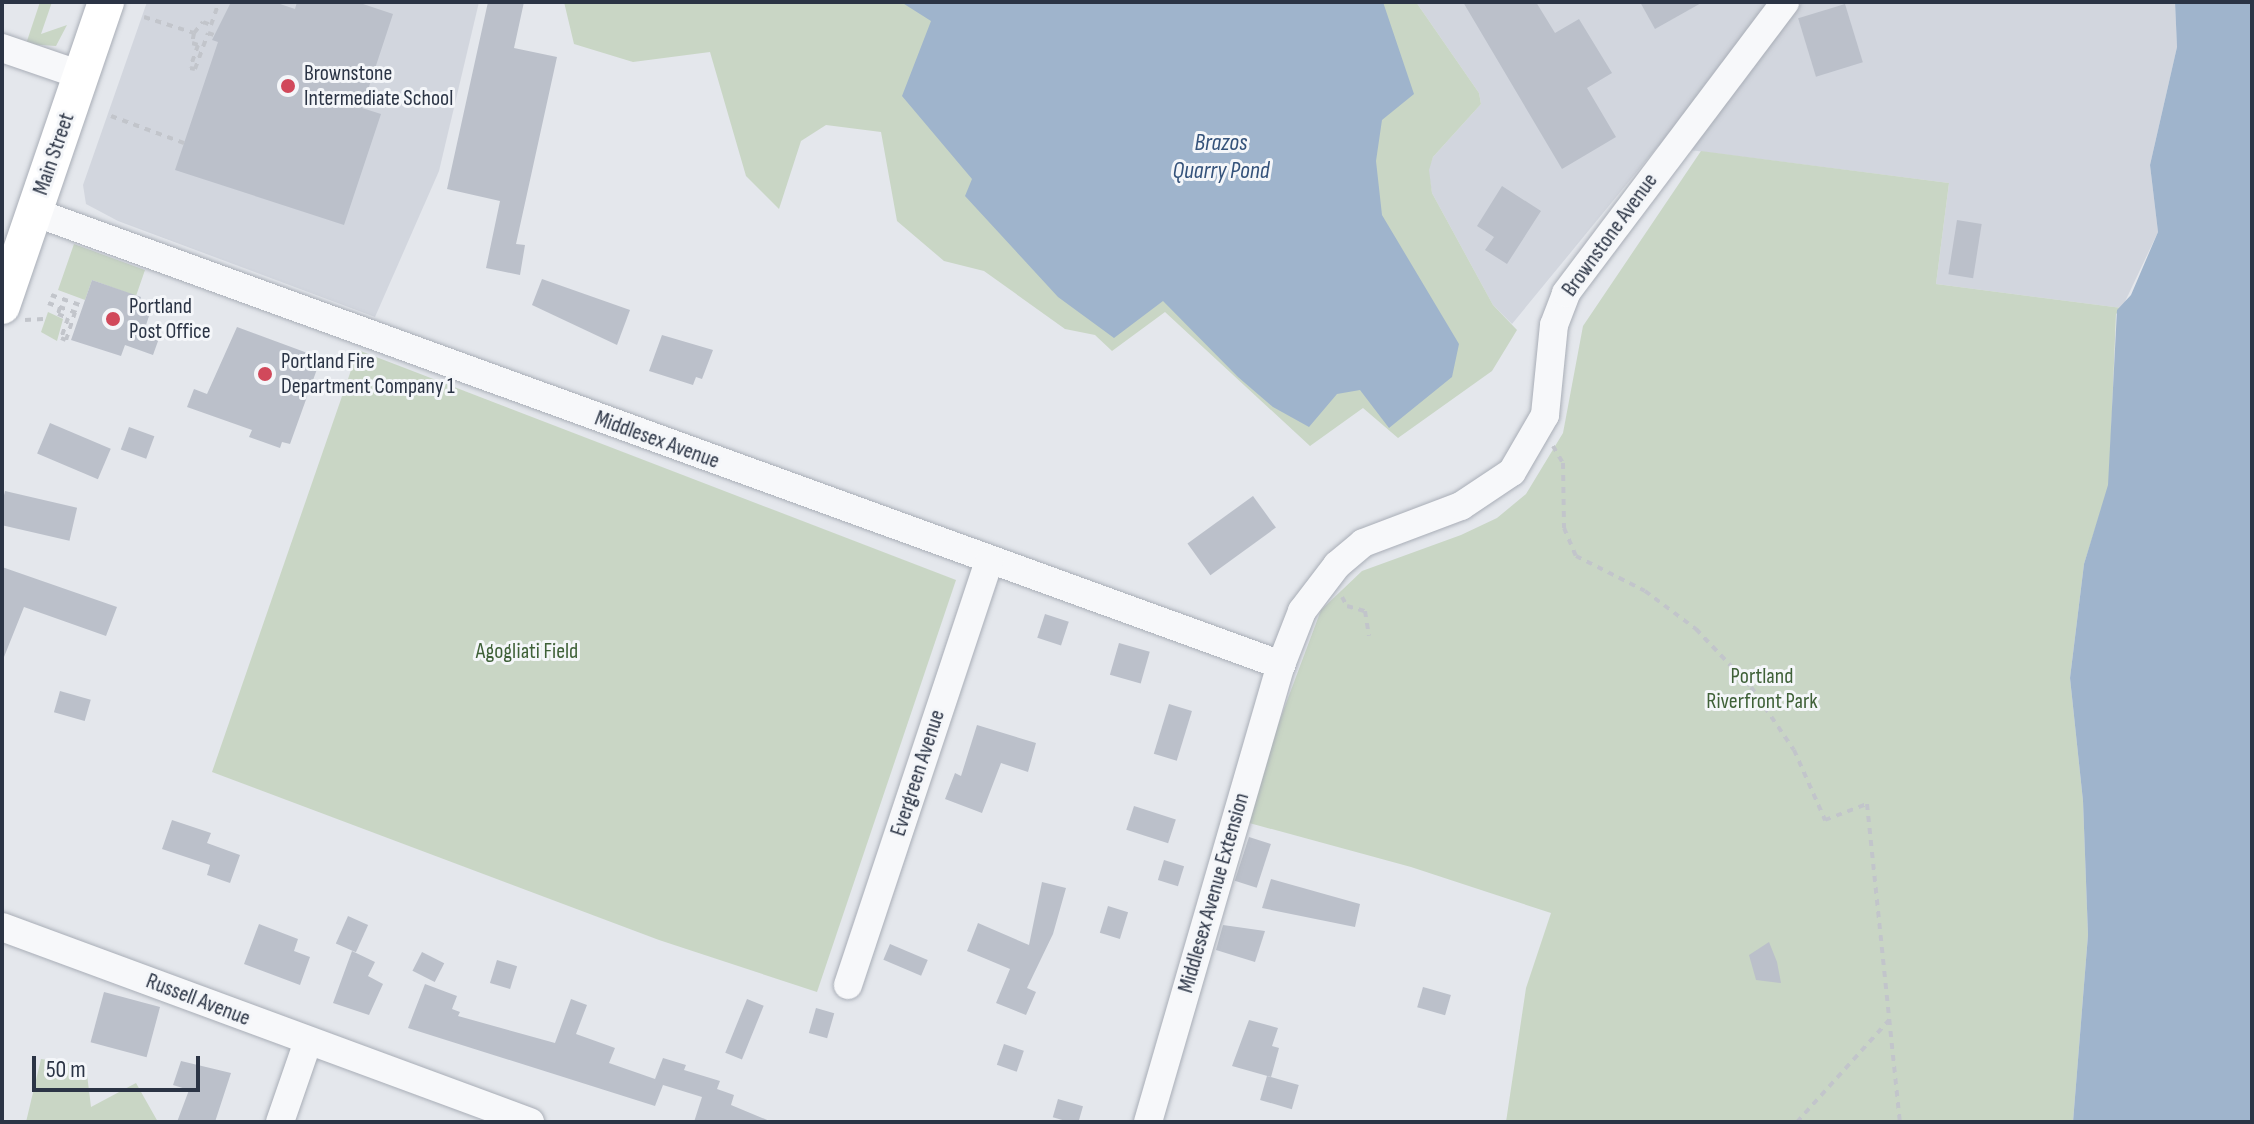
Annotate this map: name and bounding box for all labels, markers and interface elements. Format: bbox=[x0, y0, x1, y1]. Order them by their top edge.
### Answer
place label: Brownstone Intermediate School bbox=[304, 60, 453, 112]
marker: Brownstone Intermediate School bbox=[279, 77, 297, 95]
street label: Main Street bbox=[28, 110, 80, 198]
water label: Brazos Quarry Pond bbox=[1172, 129, 1270, 185]
street label: Brownstone Avenue bbox=[1557, 168, 1663, 302]
place label: Portland Post Office bbox=[129, 293, 211, 344]
marker: Portland Post Office bbox=[104, 310, 122, 328]
place label: Portland Fire Department Company 1 bbox=[281, 348, 455, 400]
marker: Portland Fire Department Company 1 bbox=[256, 365, 274, 383]
street label: Middlesex Avenue bbox=[591, 405, 723, 475]
park label: Agogliati Field bbox=[476, 639, 578, 665]
park label: Portland Riverfront Park bbox=[1706, 663, 1818, 714]
street label: Evergreen Avenue bbox=[885, 707, 951, 839]
street label: Middlesex Avenue Extension bbox=[1173, 790, 1255, 996]
street label: Russell Avenue bbox=[142, 968, 254, 1032]
scale bar bbox=[36, 1040, 204, 1090]
text: 50 m bbox=[46, 1055, 86, 1084]

